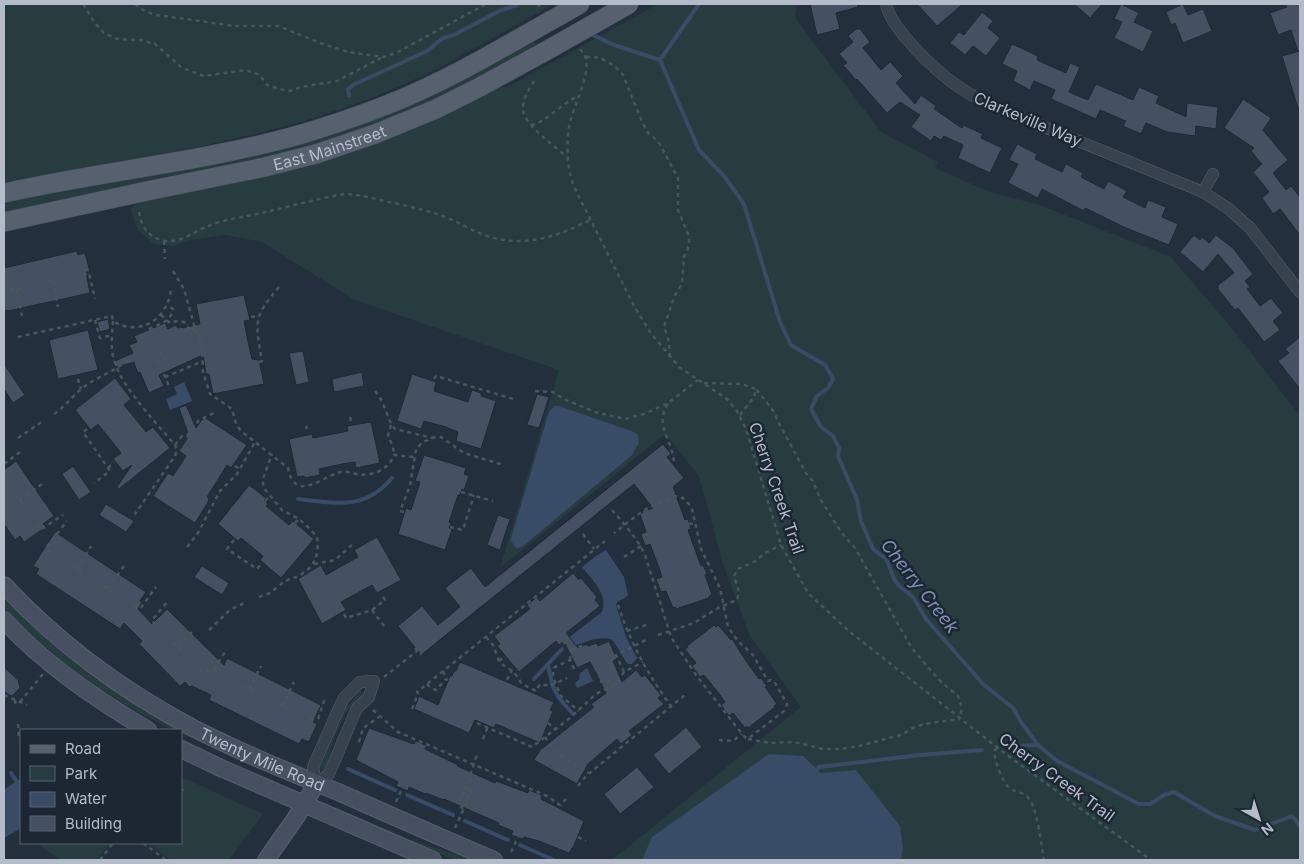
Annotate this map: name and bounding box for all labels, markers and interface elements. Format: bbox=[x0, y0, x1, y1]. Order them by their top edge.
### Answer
street label: Clarkeville Way bbox=[971, 87, 1085, 151]
street label: East Mainstreet bbox=[271, 121, 389, 175]
street label: Cherry Creek Trail bbox=[745, 419, 809, 557]
water label: Cherry Creek bbox=[877, 535, 964, 638]
street label: Twenty Mile Road bbox=[196, 723, 328, 795]
street label: Cherry Creek Trail bbox=[995, 728, 1119, 826]
legend bbox=[20, 729, 182, 844]
text: Road bbox=[65, 739, 101, 758]
text: Park bbox=[65, 764, 98, 783]
text: Water bbox=[65, 789, 107, 808]
north arrow bbox=[1234, 794, 1284, 844]
text: Building bbox=[65, 814, 122, 833]
text: N bbox=[1258, 820, 1277, 839]

